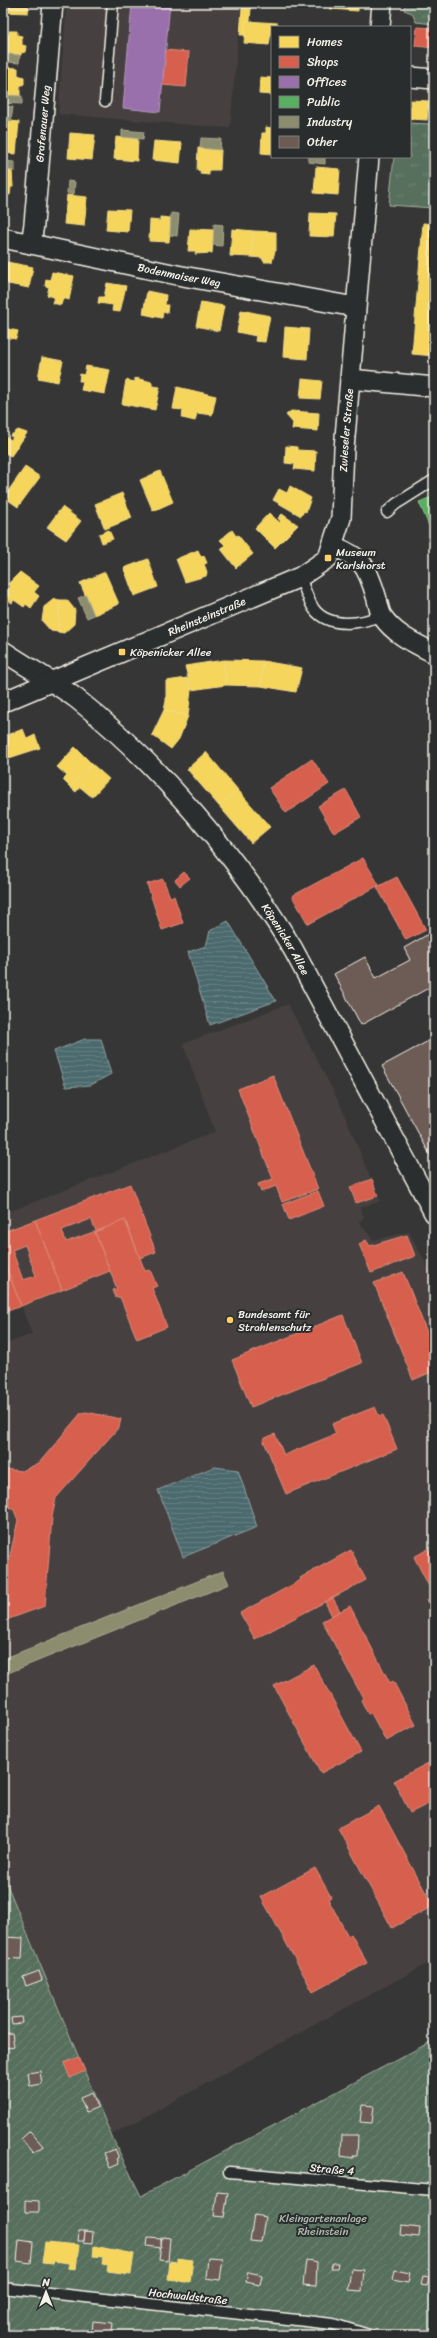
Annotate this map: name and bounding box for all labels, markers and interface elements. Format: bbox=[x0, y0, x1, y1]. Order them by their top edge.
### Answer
legend bbox=[271, 26, 411, 158]
text: Homes bbox=[307, 31, 343, 53]
text: Shops bbox=[307, 51, 338, 73]
text: Offices bbox=[307, 71, 347, 93]
street label: Grafenauer Weg bbox=[30, 84, 56, 163]
text: Public bbox=[307, 91, 340, 113]
text: Industry bbox=[306, 111, 353, 133]
text: Other bbox=[307, 131, 338, 153]
street label: Bodenmaiser Weg bbox=[136, 258, 223, 293]
street label: Zwieseler Straße bbox=[334, 387, 359, 472]
place label: Museum Karlshorst bbox=[336, 543, 386, 575]
marker: Museum Karlshorst bbox=[323, 553, 333, 563]
street label: Rheinsteinstraße bbox=[165, 592, 249, 642]
place label: Köpenicker Allee bbox=[130, 643, 212, 662]
marker: Köpenicker Allee bbox=[117, 647, 127, 657]
street label: Köpenicker Allee bbox=[256, 899, 315, 979]
place label: Bundesamt für Strahlenschutz bbox=[238, 1305, 312, 1337]
marker: Bundesamt für Strahlenschutz bbox=[225, 1315, 235, 1325]
street label: Straße 4 bbox=[309, 2158, 355, 2181]
park label: Kleingartenanlage Rheinstein bbox=[279, 2209, 367, 2241]
north arrow bbox=[26, 2272, 66, 2312]
text: N bbox=[41, 2273, 50, 2292]
street label: Hochwaldstraße bbox=[148, 2283, 229, 2310]

